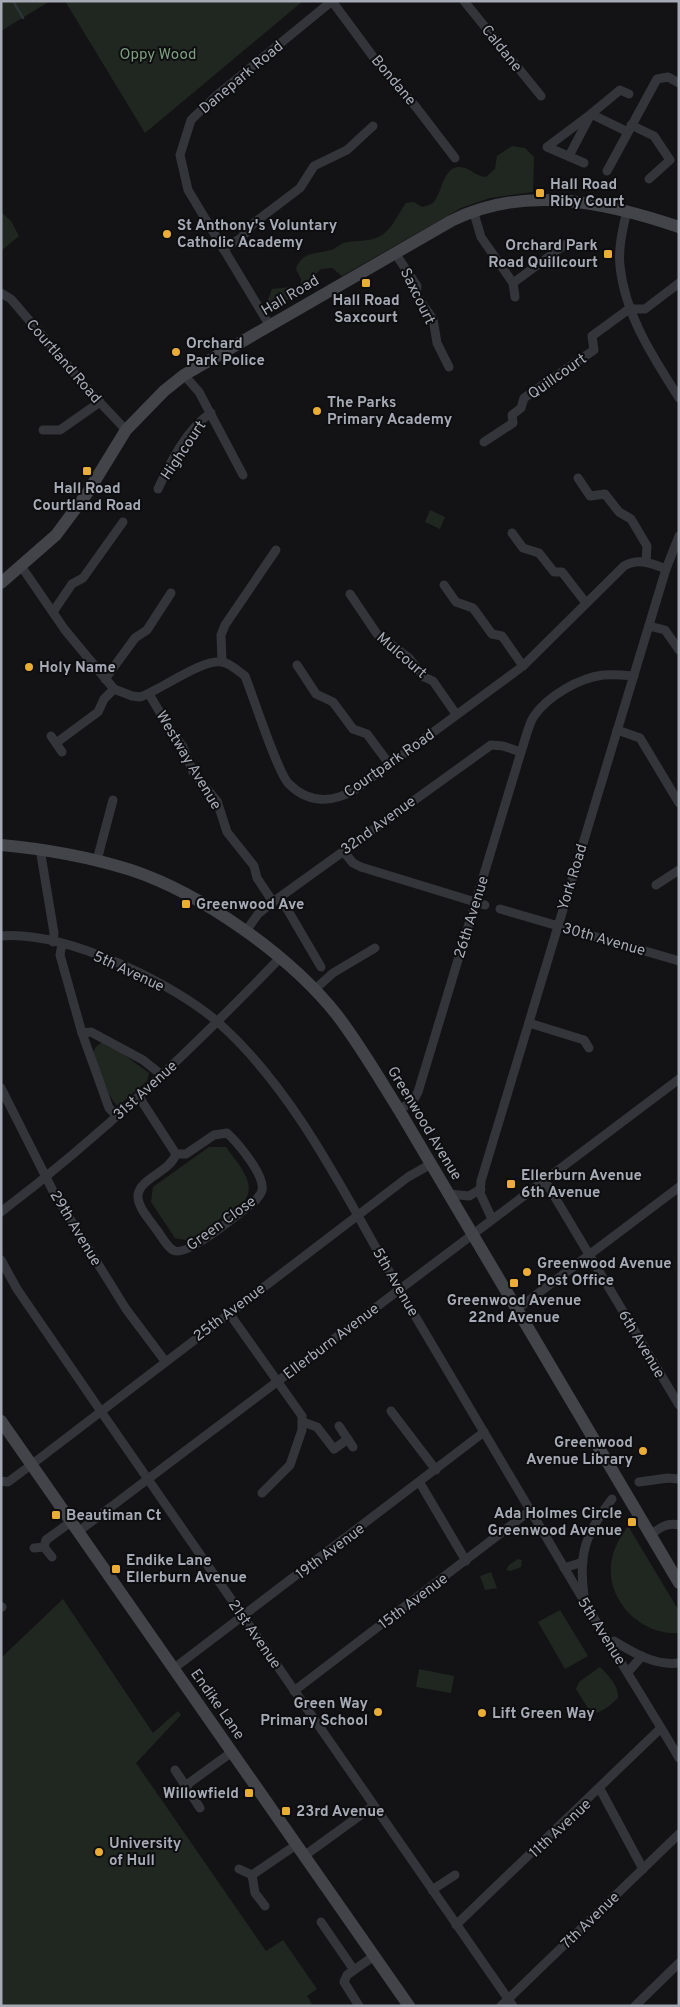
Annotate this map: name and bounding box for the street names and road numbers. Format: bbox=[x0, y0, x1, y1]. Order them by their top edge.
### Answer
street label: Caldane bbox=[476, 22, 525, 76]
street label: Danepark Road bbox=[196, 38, 288, 119]
street label: Bondane bbox=[366, 52, 419, 110]
street label: Saxcourt bbox=[395, 265, 438, 328]
street label: Hall Road bbox=[258, 272, 323, 321]
street label: Courtland Road bbox=[21, 316, 105, 408]
street label: Quillcourt bbox=[525, 350, 591, 404]
street label: Highcourt bbox=[157, 417, 211, 484]
street label: Mulcourt bbox=[372, 629, 430, 683]
street label: Westway Avenue bbox=[151, 708, 225, 814]
street label: Courtpark Road bbox=[341, 726, 439, 803]
street label: 32nd Avenue bbox=[338, 793, 420, 860]
street label: York Road bbox=[554, 842, 593, 913]
street label: 26th Avenue bbox=[451, 874, 494, 961]
street label: 30th Avenue bbox=[560, 920, 647, 961]
street label: 5th Avenue bbox=[90, 948, 167, 997]
street label: 31st Avenue bbox=[110, 1057, 182, 1125]
street label: Greenwood Avenue bbox=[382, 1063, 465, 1184]
street label: 29th Avenue bbox=[45, 1187, 105, 1270]
street label: Green Close bbox=[183, 1193, 260, 1256]
street label: 5th Avenue bbox=[367, 1245, 422, 1320]
street label: 25th Avenue bbox=[190, 1280, 270, 1346]
street label: Ellerburn Avenue bbox=[280, 1300, 384, 1384]
street label: 6th Avenue bbox=[613, 1307, 668, 1382]
street label: 19th Avenue bbox=[293, 1520, 369, 1584]
street label: 15th Avenue bbox=[376, 1570, 452, 1634]
street label: 5th Avenue bbox=[572, 1594, 629, 1669]
street label: 21st Avenue bbox=[223, 1597, 285, 1673]
street label: Endike Lane bbox=[185, 1666, 248, 1744]
street label: 11th Avenue bbox=[526, 1796, 596, 1863]
street label: 7th Avenue bbox=[558, 1888, 624, 1954]

